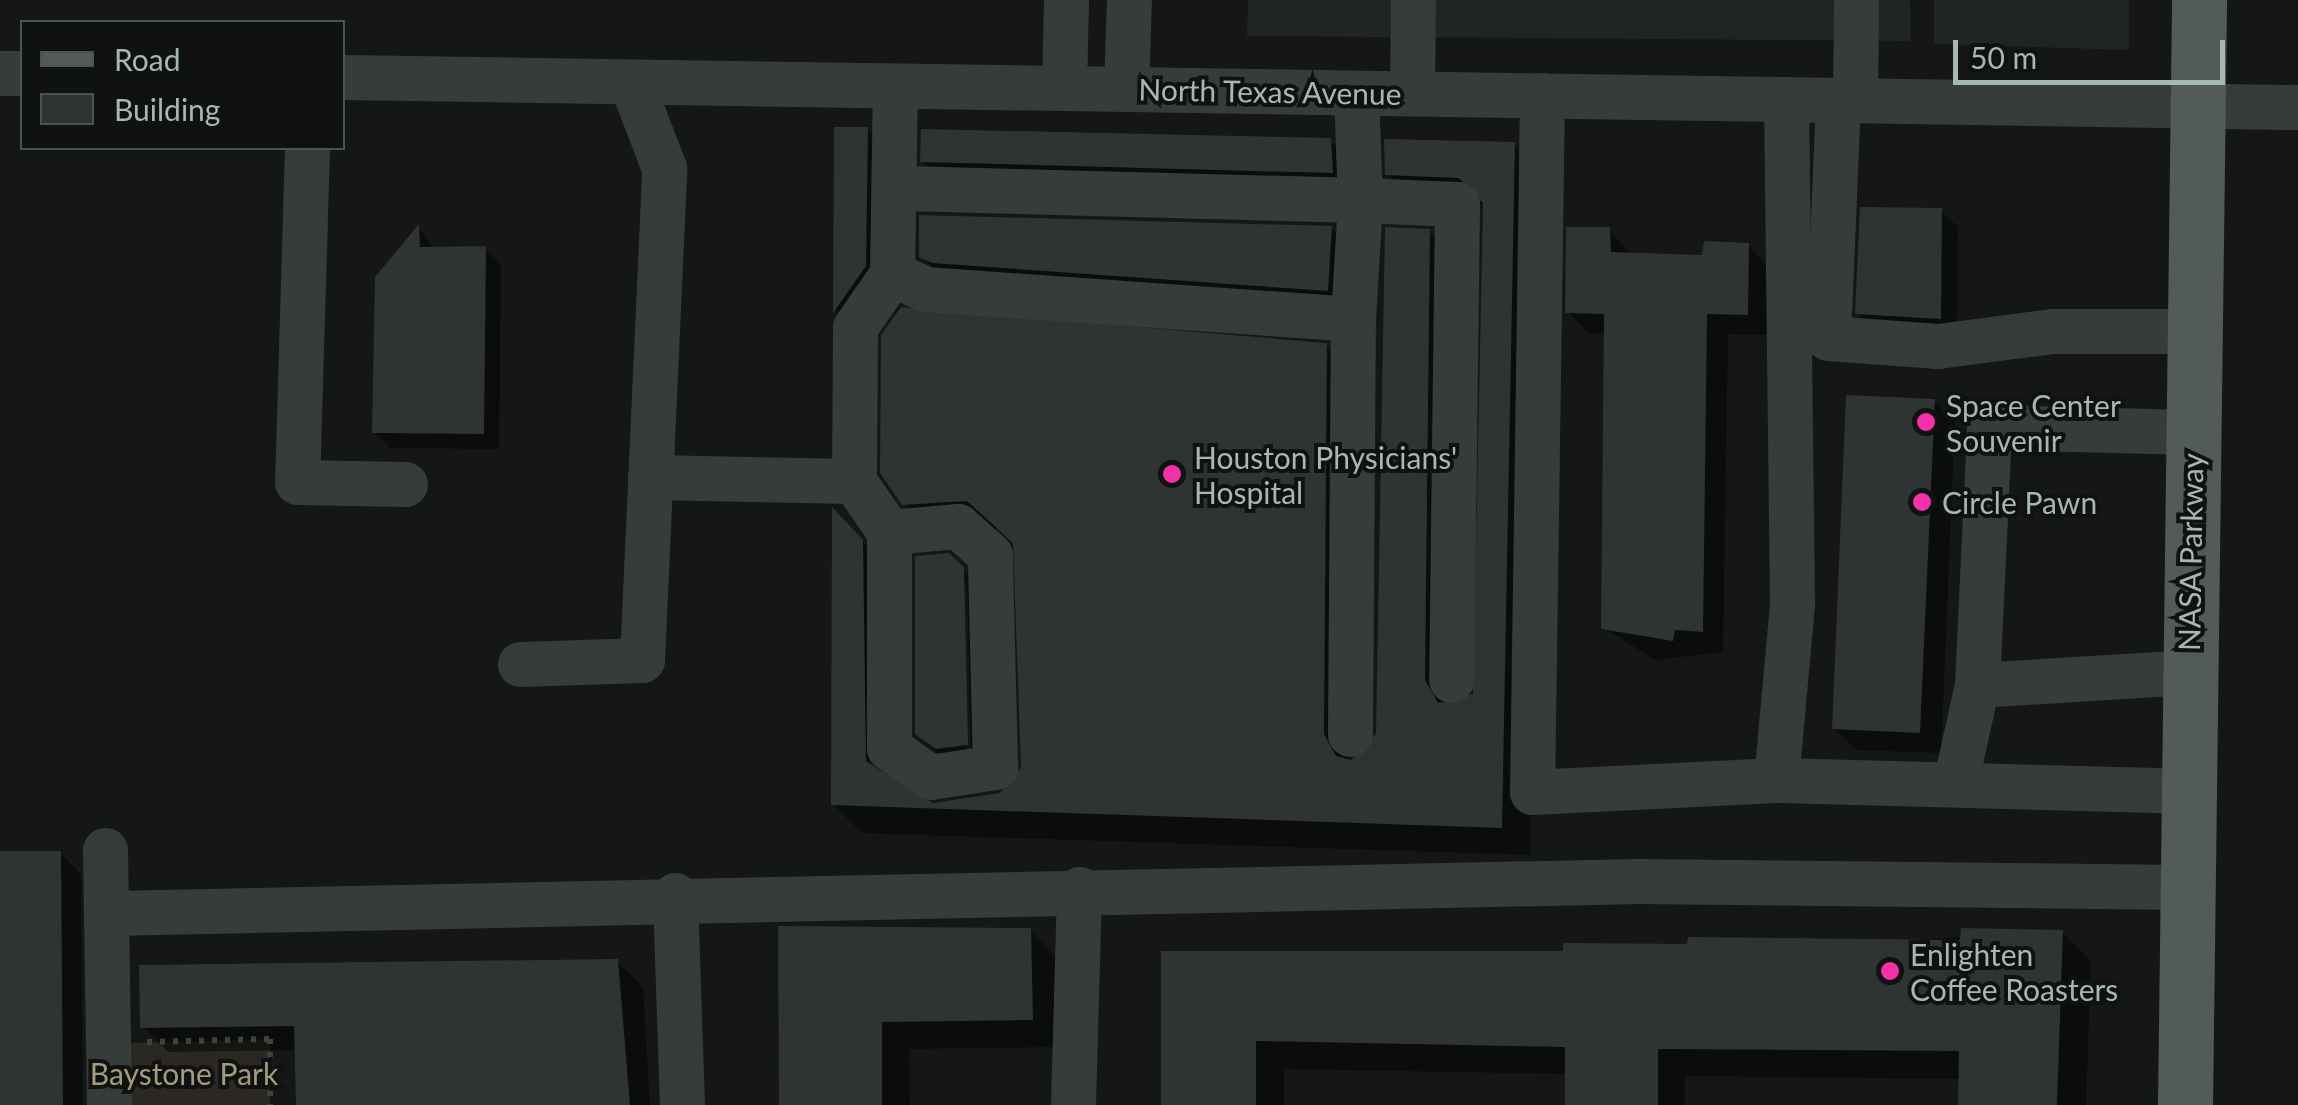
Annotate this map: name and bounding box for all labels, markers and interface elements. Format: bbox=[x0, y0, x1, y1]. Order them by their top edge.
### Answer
legend bbox=[20, 20, 345, 150]
scale bar bbox=[1958, 20, 2230, 82]
text: 50 m bbox=[1970, 39, 2037, 75]
text: Road bbox=[114, 41, 181, 77]
street label: North Texas Avenue bbox=[1137, 71, 1403, 111]
text: Building bbox=[114, 91, 220, 127]
place label: Space Center Souvenir bbox=[1946, 387, 2121, 458]
marker: Space Center Souvenir bbox=[1915, 411, 1937, 433]
place label: Houston Physicians' Hospital bbox=[1194, 439, 1457, 510]
street label: NASA Parkway bbox=[2170, 452, 2210, 652]
marker: Houston Physicians' Hospital bbox=[1159, 461, 1185, 487]
place label: Circle Pawn bbox=[1942, 484, 2097, 520]
marker: Circle Pawn bbox=[1911, 491, 1933, 513]
place label: Enlighten Coffee Roasters bbox=[1910, 936, 2118, 1006]
marker: Enlighten Coffee Roasters bbox=[1879, 960, 1901, 982]
park label: Baystone Park bbox=[90, 1055, 278, 1091]

